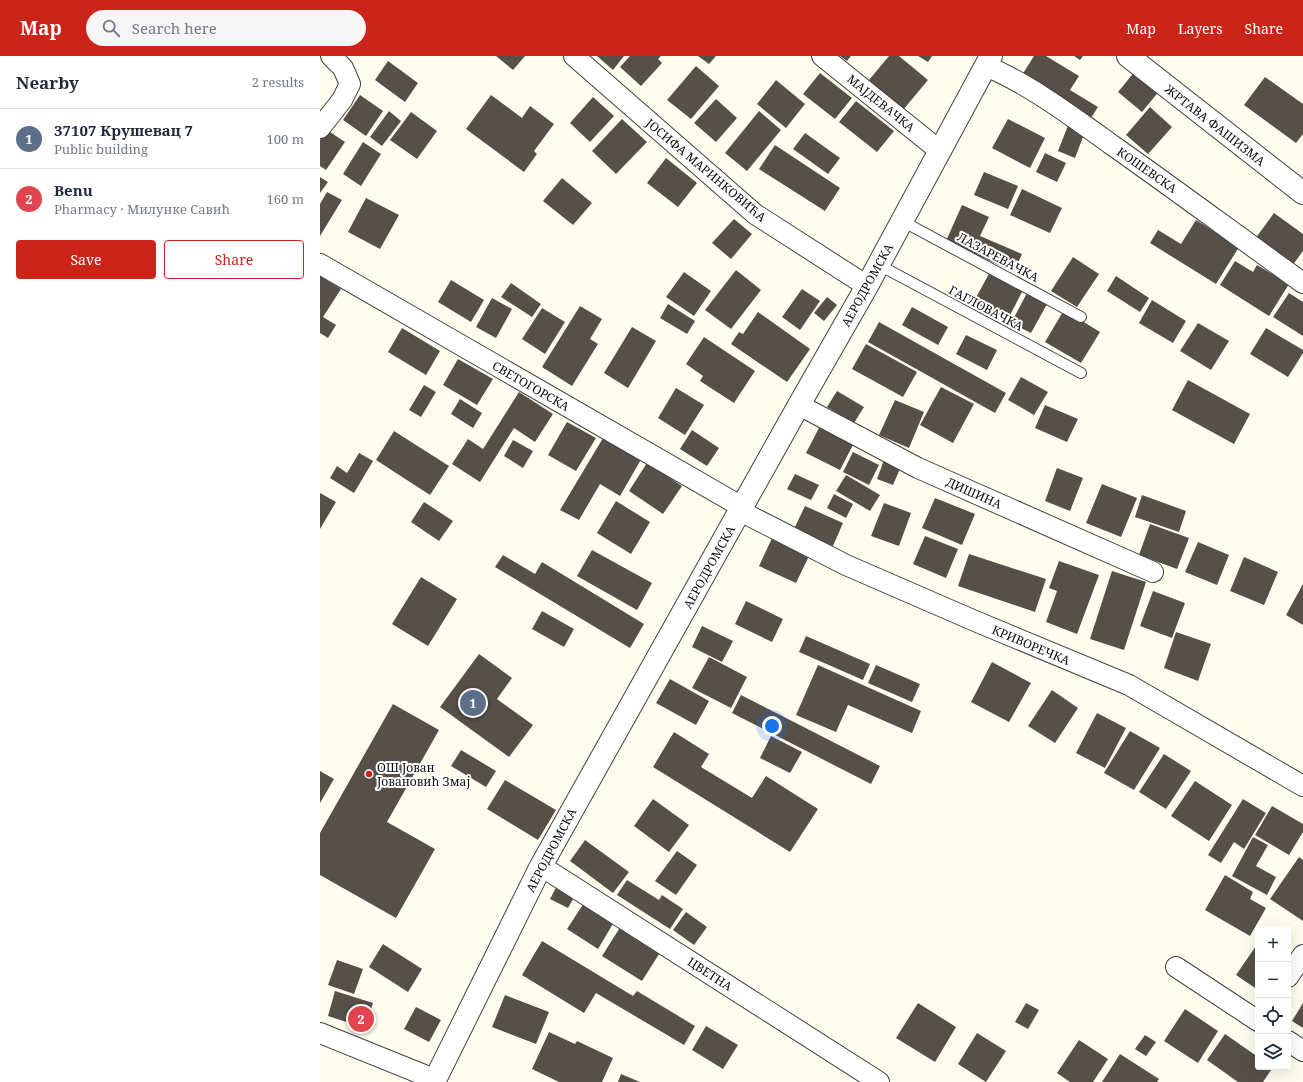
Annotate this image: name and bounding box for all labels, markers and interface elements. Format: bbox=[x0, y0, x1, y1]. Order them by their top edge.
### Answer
search box bbox=[86, 10, 366, 46]
text: Map bbox=[20, 15, 62, 41]
icon: search bbox=[100, 17, 122, 39]
text: Search here bbox=[132, 18, 217, 38]
text: Map bbox=[1126, 19, 1156, 38]
text: Layers bbox=[1178, 19, 1223, 38]
text: Share bbox=[1245, 19, 1283, 38]
street label: МАЈДЕВАЧКА bbox=[843, 70, 919, 136]
text: Nearby bbox=[16, 71, 79, 94]
text: 2 results bbox=[252, 73, 304, 91]
street label: ЖРТАВА ФАШИЗМА bbox=[1161, 80, 1269, 170]
street label: ЈОСИФА МАРИНКОВИЋА bbox=[641, 114, 770, 226]
text: 37107 Крушевац 7 bbox=[54, 120, 193, 140]
text: 1 bbox=[25, 130, 33, 148]
text: 100 m bbox=[267, 130, 304, 148]
text: Public building bbox=[54, 140, 148, 158]
street label: КОШЕВСКА bbox=[1114, 143, 1181, 197]
text: Benu bbox=[54, 180, 93, 200]
text: 2 bbox=[25, 190, 33, 208]
text: 160 m bbox=[267, 190, 304, 208]
text: Pharmacy · Милунке Савић bbox=[54, 200, 230, 218]
street label: ЛАЗАРЕВАЧКА bbox=[954, 228, 1042, 286]
button: Save bbox=[16, 240, 156, 279]
button: Share bbox=[164, 240, 304, 279]
street label: АЕРОДРОМСКА bbox=[837, 240, 897, 330]
street label: ГАГЛОВАЧКА bbox=[946, 281, 1027, 335]
street label: СВЕТОГОРСКА bbox=[489, 357, 573, 415]
street label: ДИШИНА bbox=[944, 473, 1005, 513]
street label: АЕРОДРОМСКА bbox=[679, 522, 739, 612]
street label: КРИВОРЕЧКА bbox=[989, 621, 1073, 669]
pin: 1 bbox=[460, 688, 486, 718]
your location bbox=[762, 716, 782, 736]
place label: ОШ Јован Јовановић Змај bbox=[376, 759, 470, 790]
marker: ОШ Јован Јовановић Змај bbox=[364, 769, 374, 779]
street label: АЕРОДРОМСКА bbox=[522, 804, 581, 895]
map controls bbox=[1255, 926, 1291, 1070]
button: + bbox=[1255, 926, 1291, 962]
street label: ЦВЕТНА bbox=[684, 953, 736, 995]
button: − bbox=[1255, 962, 1291, 998]
button: locate bbox=[1255, 998, 1291, 1034]
pin: 2 bbox=[348, 1004, 374, 1034]
button: layers bbox=[1255, 1034, 1291, 1070]

